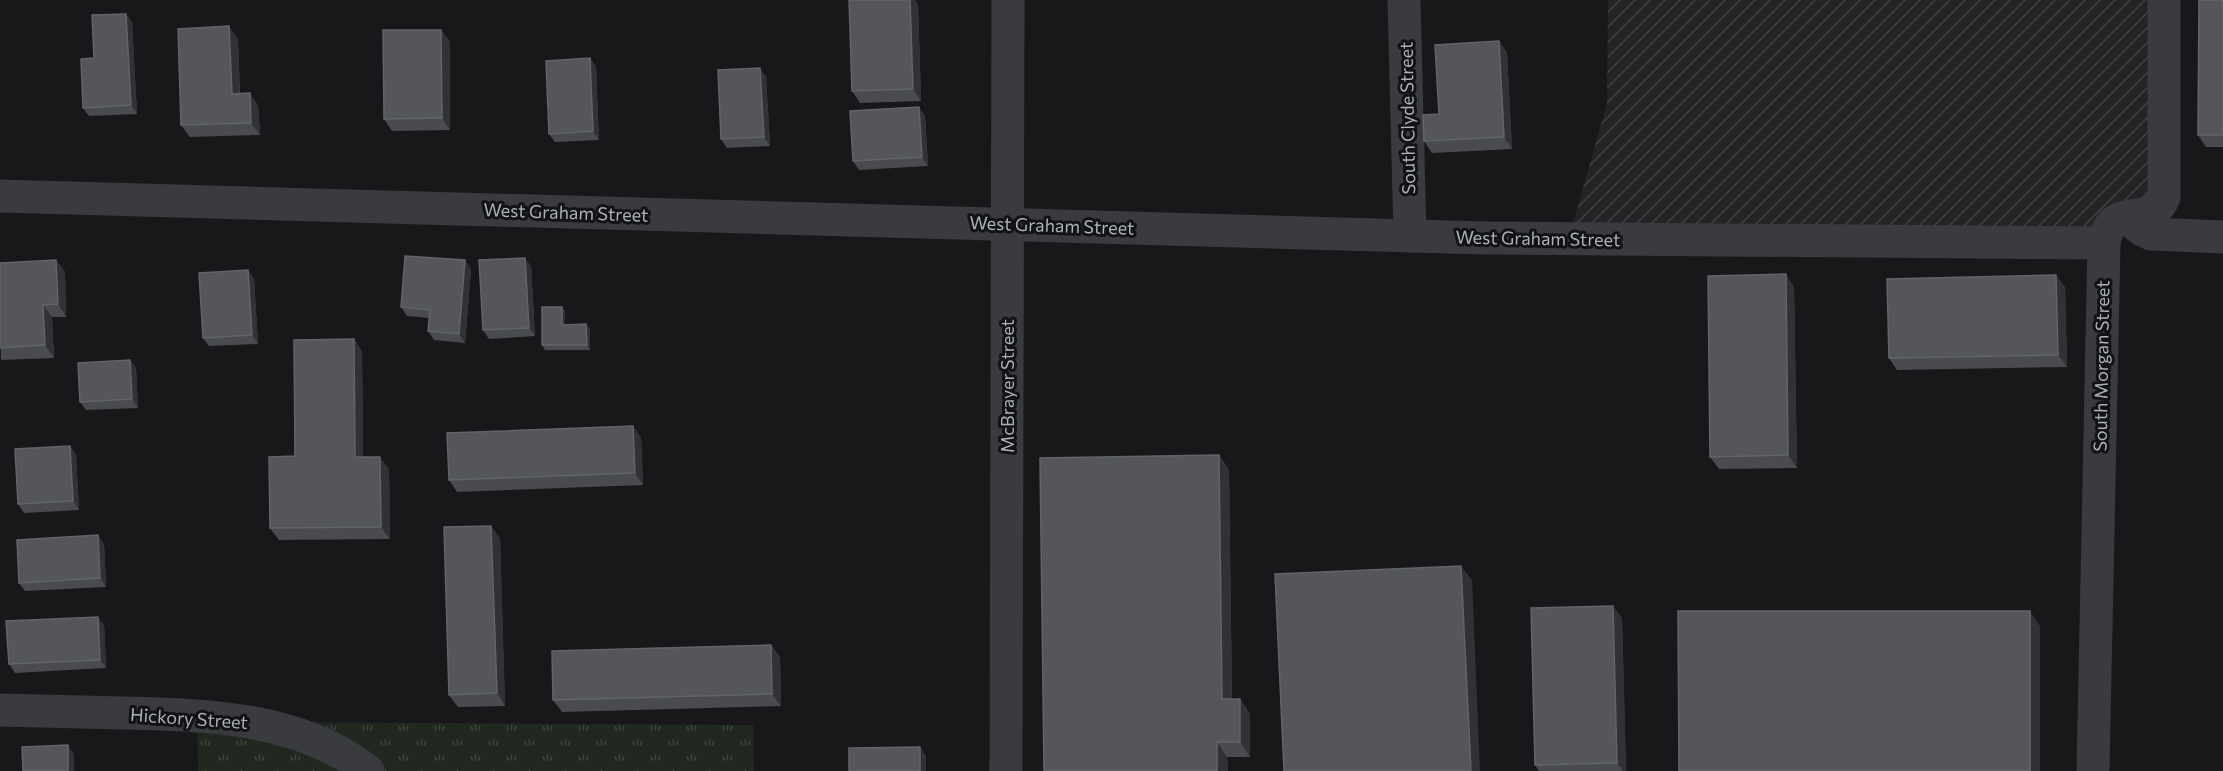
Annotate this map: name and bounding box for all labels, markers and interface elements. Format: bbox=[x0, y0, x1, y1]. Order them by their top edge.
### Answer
street label: South Clyde Street bbox=[1395, 41, 1419, 195]
street label: West Graham Street bbox=[483, 198, 649, 226]
street label: West Graham Street bbox=[969, 211, 1135, 239]
street label: West Graham Street bbox=[1455, 226, 1621, 250]
street label: South Morgan Street bbox=[2089, 280, 2113, 452]
street label: McBrayer Street bbox=[996, 319, 1018, 453]
street label: Hickory Street bbox=[129, 703, 249, 733]

